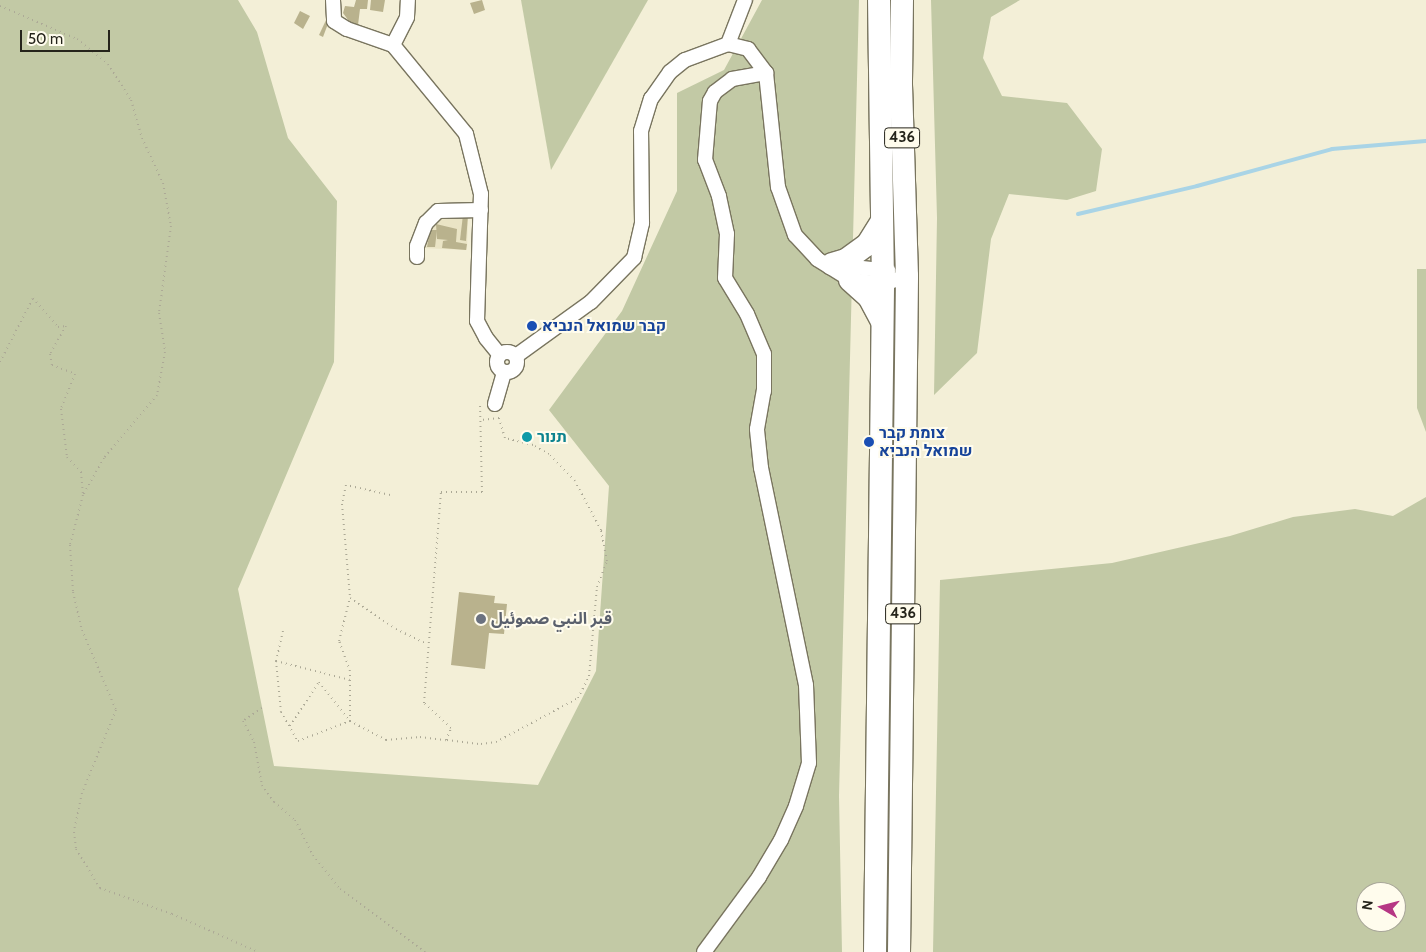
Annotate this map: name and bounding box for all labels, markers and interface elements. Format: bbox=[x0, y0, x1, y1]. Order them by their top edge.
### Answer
scale bar bbox=[22, 20, 112, 52]
text: 50 m bbox=[28, 30, 63, 48]
road number: 436 bbox=[883, 126, 921, 150]
place label: קבר שמואל הנביא bbox=[542, 316, 666, 336]
marker: קבר שמואל הנביא bbox=[526, 320, 538, 332]
place label: צומת קבר שמואל הנביא bbox=[879, 423, 973, 461]
place label: תנור bbox=[537, 427, 567, 447]
marker: תנור bbox=[521, 431, 533, 443]
marker: צומת קבר שמואל הנביא bbox=[863, 436, 875, 448]
road number: 436 bbox=[884, 602, 922, 626]
place label: قبر النبي صموئيل bbox=[491, 609, 612, 629]
marker: قبر النبي صموئيل bbox=[475, 613, 487, 625]
north arrow bbox=[1356, 882, 1406, 932]
text: N bbox=[1358, 899, 1377, 911]

